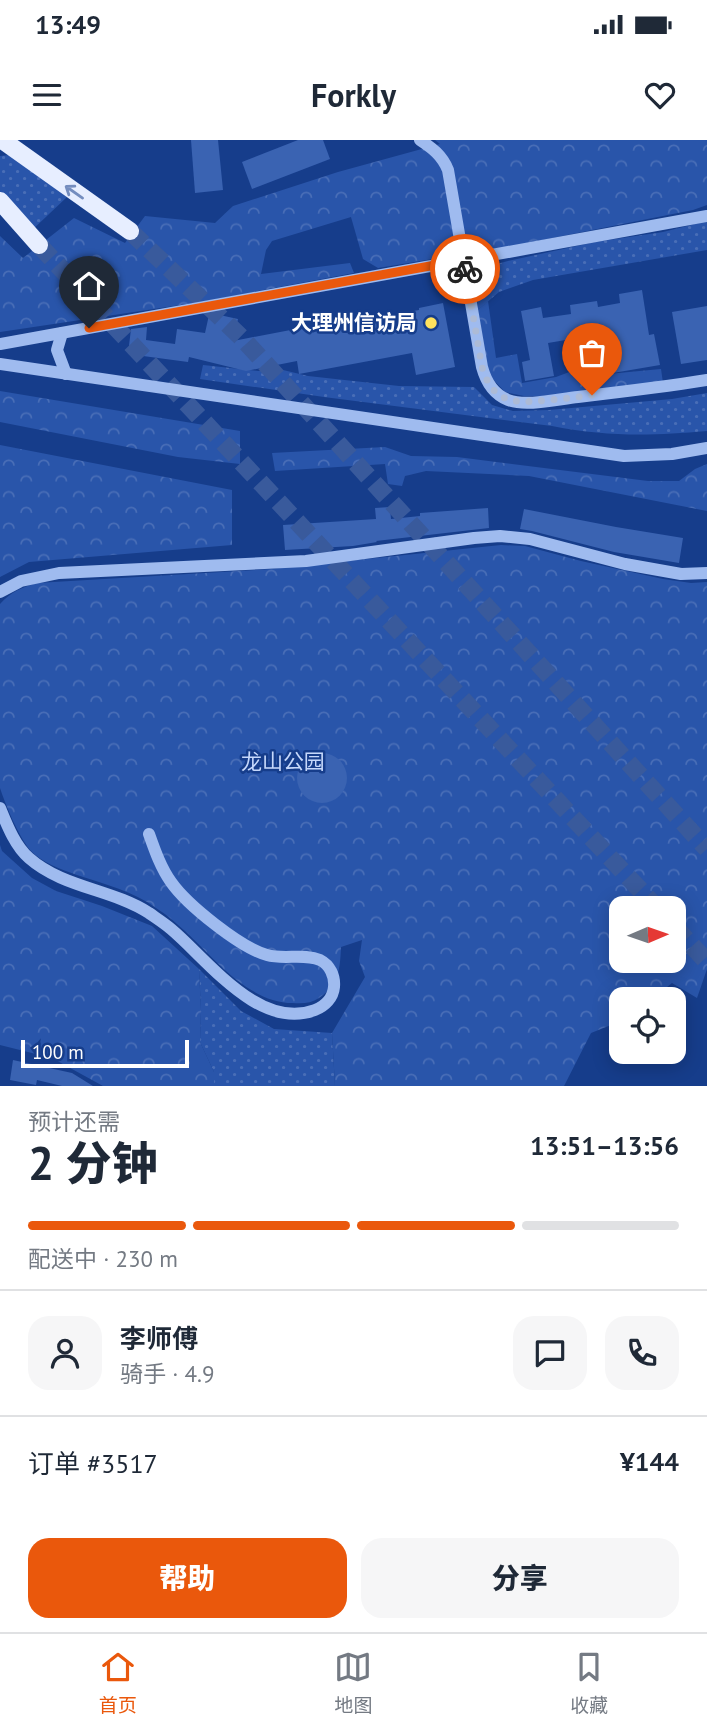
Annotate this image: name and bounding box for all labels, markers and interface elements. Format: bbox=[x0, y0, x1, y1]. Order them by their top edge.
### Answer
text: 13:49 bbox=[35, 8, 101, 41]
text: Forkly bbox=[311, 74, 396, 116]
icon: menu bbox=[28, 76, 66, 114]
icon: heart bbox=[641, 76, 679, 114]
one-way arrow bbox=[65, 185, 84, 199]
courier bbox=[430, 234, 500, 304]
icon: bike bbox=[446, 250, 484, 288]
pin bbox=[59, 256, 119, 328]
icon: home bbox=[70, 267, 108, 305]
place label: 大理州信访局 bbox=[291, 309, 417, 336]
marker: 大理州信访局 bbox=[423, 315, 439, 331]
pin bbox=[562, 323, 622, 395]
icon: bag bbox=[573, 334, 611, 372]
park label: 龙山公园 bbox=[241, 748, 325, 775]
north arrow bbox=[609, 896, 686, 973]
map controls bbox=[609, 896, 686, 1064]
button: locate bbox=[609, 987, 686, 1064]
scale bar bbox=[21, 1037, 189, 1069]
text: 100 m bbox=[32, 1040, 84, 1064]
text: 预计还需 bbox=[28, 1107, 120, 1136]
text: 13:51–13:56 bbox=[530, 1129, 679, 1162]
text: 2 分钟 bbox=[28, 1133, 158, 1193]
text: 配送中 · 230 m bbox=[28, 1244, 178, 1273]
button: person bbox=[28, 1316, 102, 1390]
button: chat bbox=[513, 1316, 587, 1390]
button: phone bbox=[605, 1316, 679, 1390]
text: 李师傅 bbox=[120, 1322, 198, 1355]
text: 骑手 · 4.9 bbox=[120, 1359, 214, 1388]
text: ¥144 bbox=[620, 1445, 679, 1478]
text: 订单 #3517 bbox=[28, 1447, 158, 1480]
button: 帮助 bbox=[28, 1538, 347, 1618]
button: 分享 bbox=[361, 1538, 679, 1618]
tab: 首页 bbox=[99, 1648, 137, 1717]
tab: 地图 bbox=[334, 1648, 372, 1717]
tab: 收藏 bbox=[570, 1648, 608, 1717]

